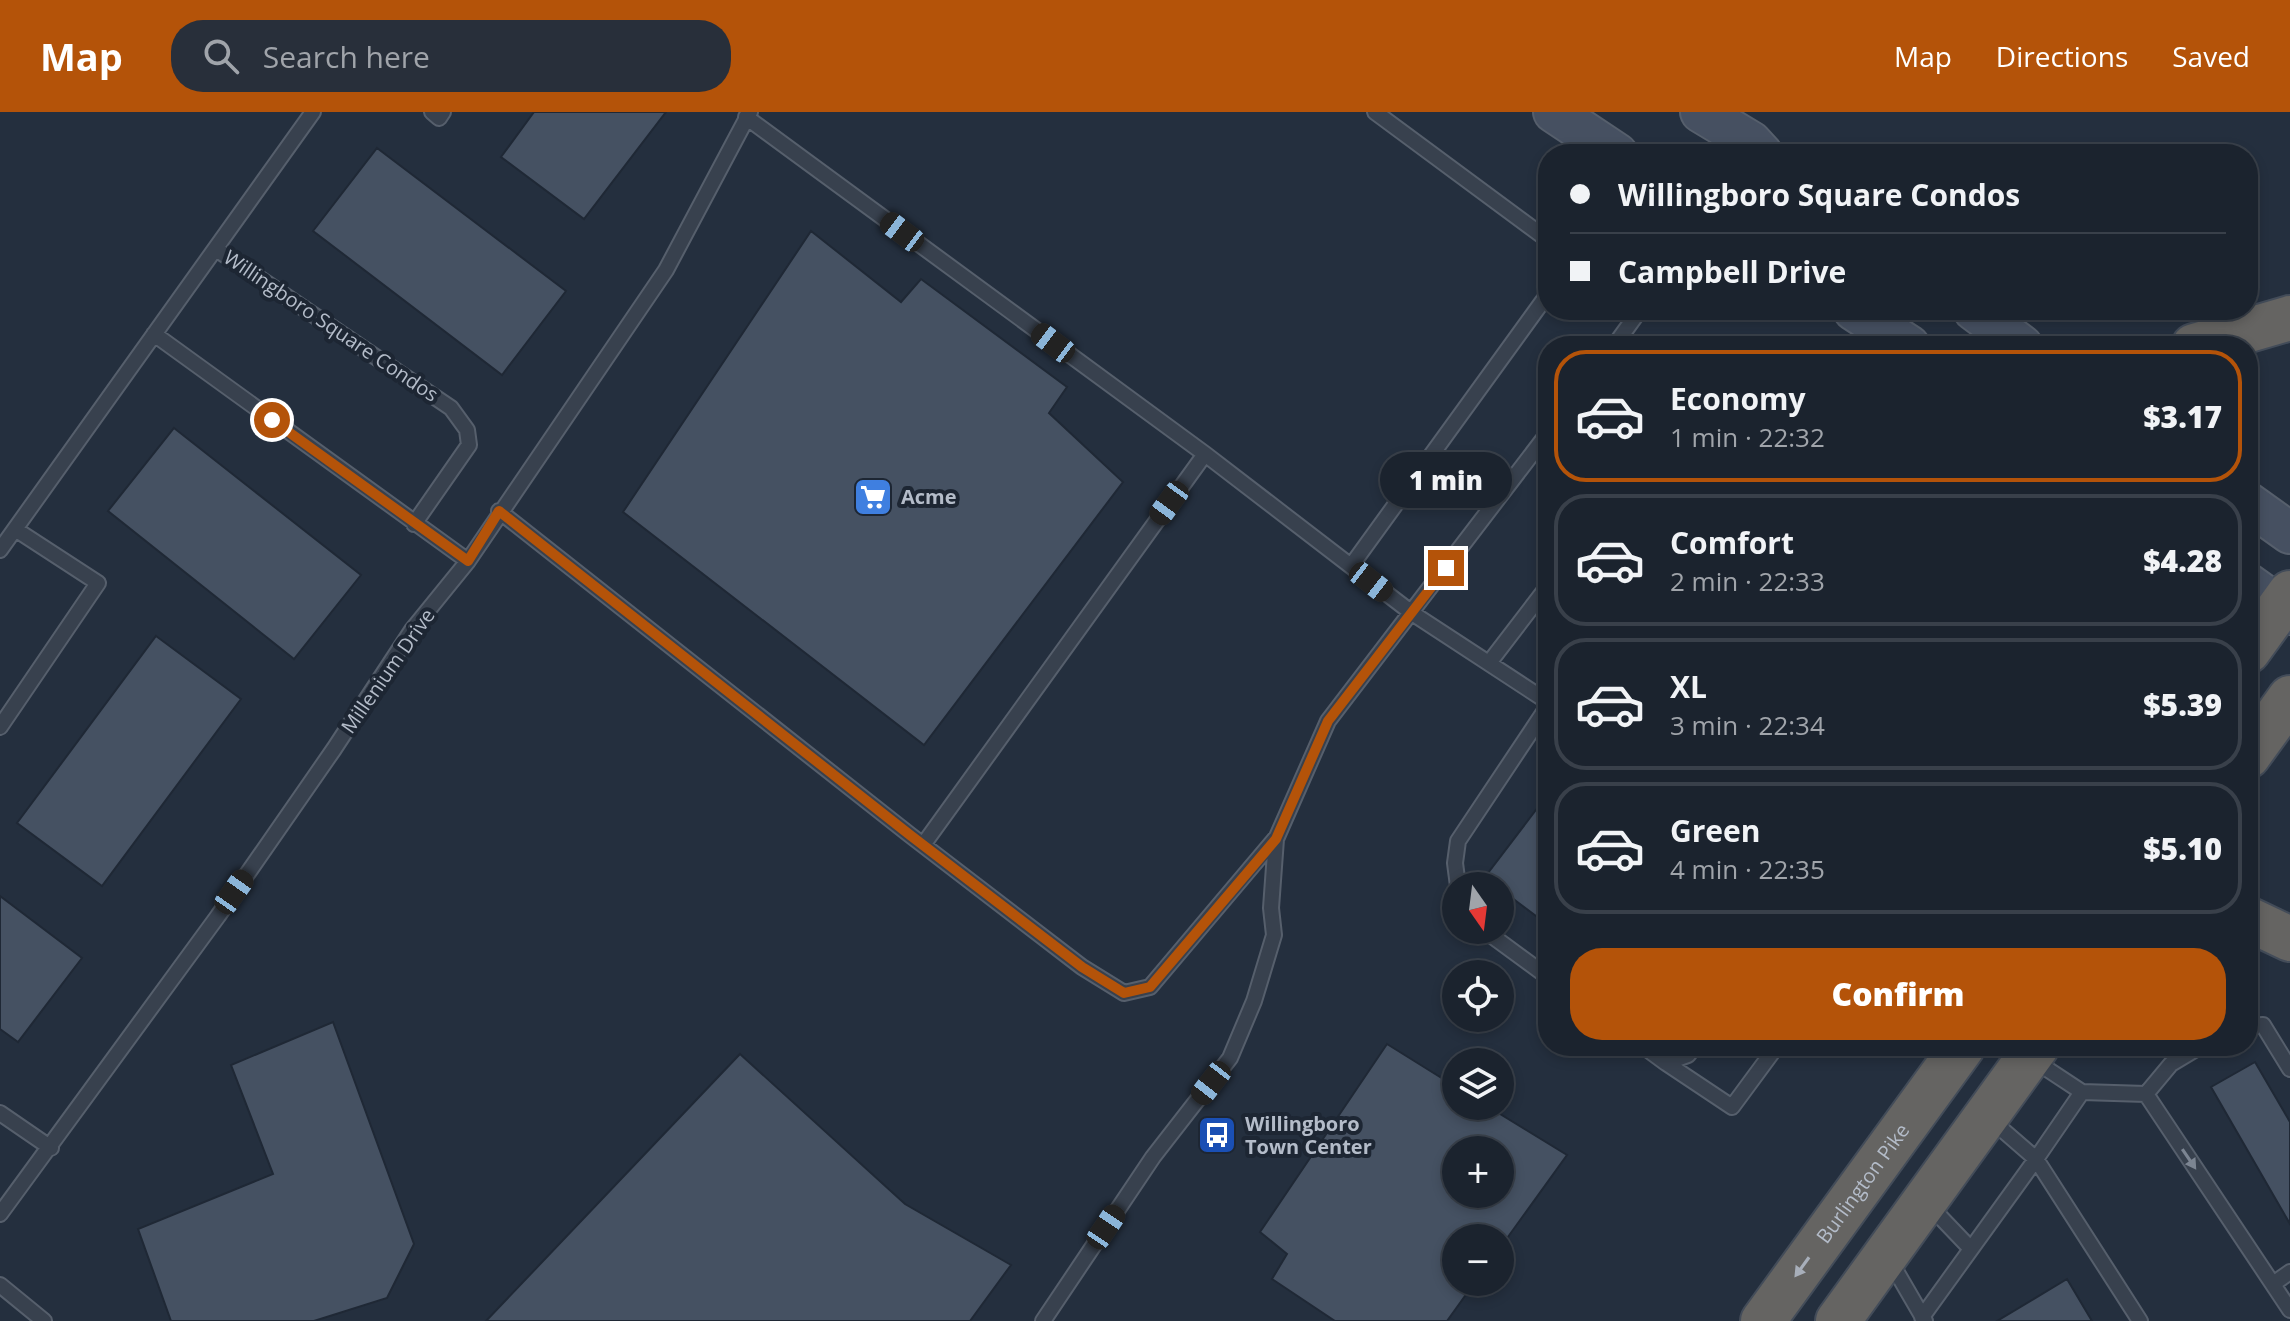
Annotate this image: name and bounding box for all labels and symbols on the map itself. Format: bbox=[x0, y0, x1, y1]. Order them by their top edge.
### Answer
car bbox=[876, 208, 928, 256]
street label: Willingboro Square Condos bbox=[219, 244, 444, 408]
car bbox=[1027, 319, 1079, 367]
route start bbox=[254, 402, 290, 438]
callout: 1 min bbox=[1380, 452, 1512, 508]
supermarket icon: Acme bbox=[852, 476, 894, 518]
car bbox=[1145, 477, 1193, 529]
place label: Acme bbox=[901, 483, 957, 510]
route end bbox=[1428, 550, 1464, 586]
car bbox=[1345, 558, 1397, 606]
street label: Millenium Drive bbox=[334, 603, 441, 739]
car bbox=[210, 865, 258, 919]
north arrow bbox=[1442, 872, 1514, 944]
car bbox=[1187, 1057, 1235, 1109]
place label: Willingboro Town Center bbox=[1245, 1110, 1372, 1160]
bus stop icon: Willingboro Town Center bbox=[1196, 1114, 1238, 1156]
street label: Burlington Pike bbox=[1810, 1118, 1915, 1249]
one-way arrow bbox=[2181, 1148, 2196, 1169]
car bbox=[1083, 1200, 1129, 1254]
one-way arrow bbox=[1795, 1257, 1810, 1278]

